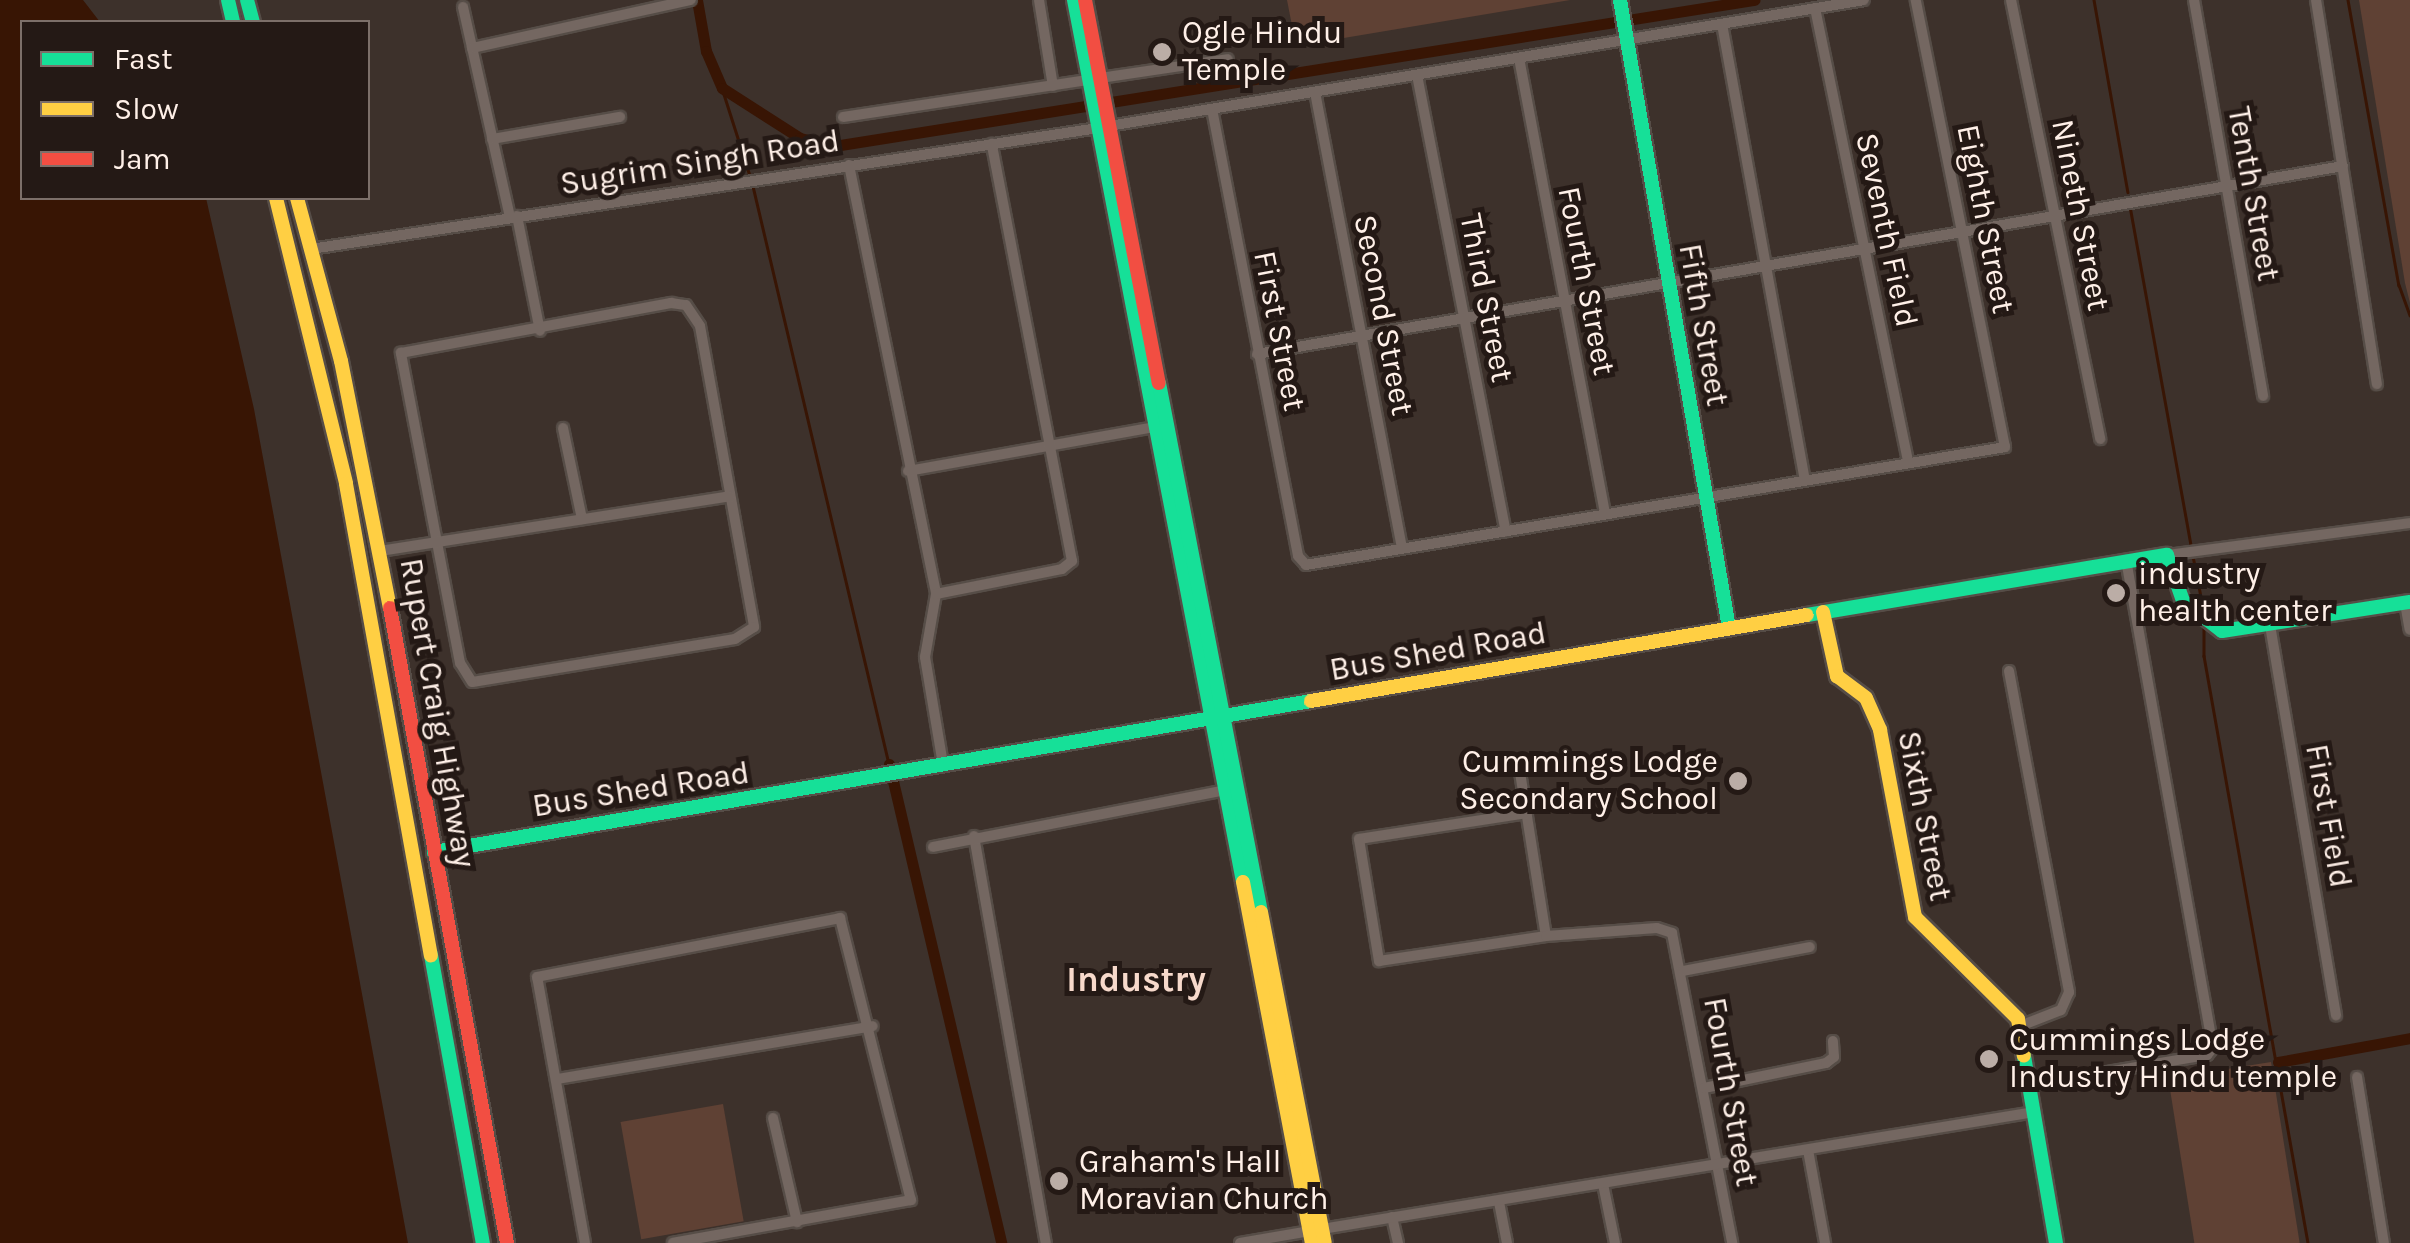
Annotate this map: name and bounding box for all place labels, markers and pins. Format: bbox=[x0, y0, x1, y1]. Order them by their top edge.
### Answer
place label: Ogle Hindu Temple bbox=[1182, 15, 1342, 90]
marker: Ogle Hindu Temple bbox=[1151, 41, 1173, 63]
place label: industry health center bbox=[2138, 556, 2332, 631]
marker: industry health center bbox=[2103, 580, 2129, 606]
place label: Cummings Lodge Secondary School bbox=[1459, 744, 1718, 819]
marker: Cummings Lodge Secondary School bbox=[1727, 770, 1749, 792]
place label: Cummings Lodge Industry Hindu temple bbox=[2009, 1022, 2337, 1097]
marker: Cummings Lodge Industry Hindu temple bbox=[1978, 1048, 2000, 1070]
place label: Graham's Hall Moravian Church bbox=[1079, 1144, 1329, 1219]
marker: Graham's Hall Moravian Church bbox=[1048, 1170, 1070, 1192]

